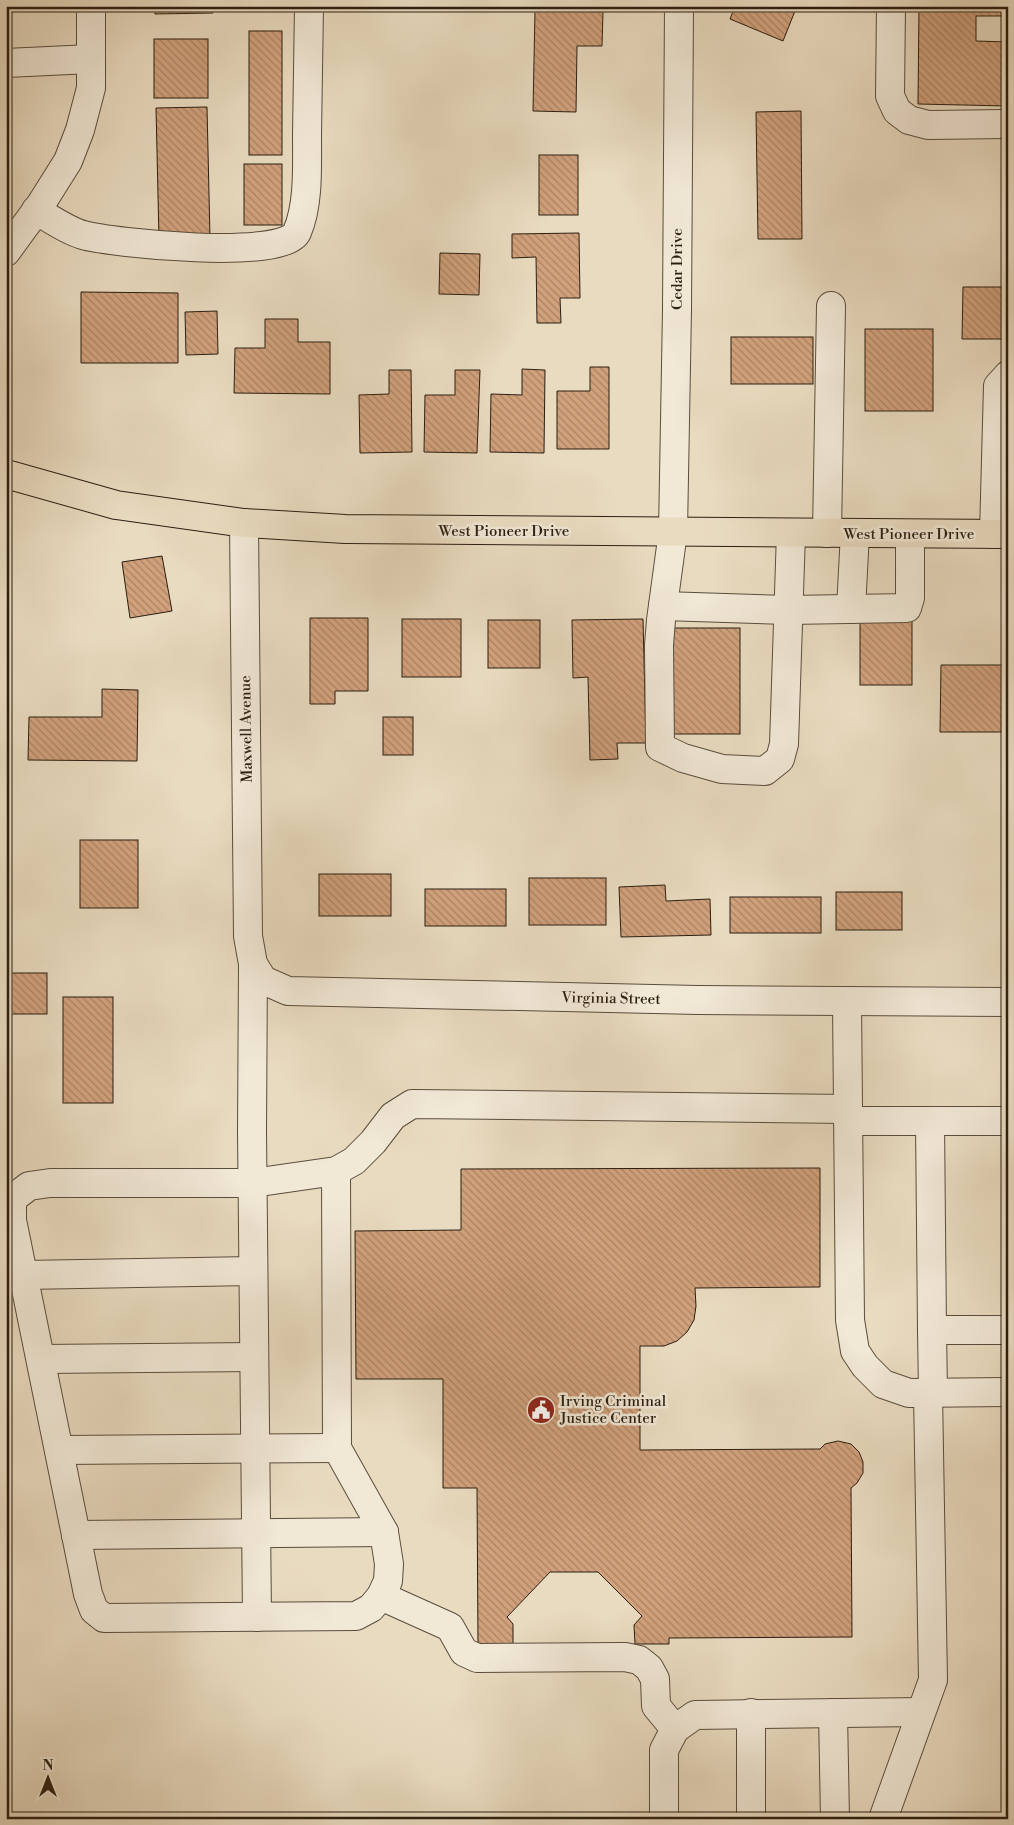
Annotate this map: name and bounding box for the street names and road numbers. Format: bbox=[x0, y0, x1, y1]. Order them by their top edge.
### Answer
street label: Cedar Drive bbox=[668, 228, 687, 310]
street label: West Pioneer Drive bbox=[438, 522, 569, 541]
street label: West Pioneer Drive bbox=[843, 525, 974, 544]
street label: Maxwell Avenue bbox=[236, 675, 257, 783]
street label: Virginia Street bbox=[560, 988, 661, 1009]

